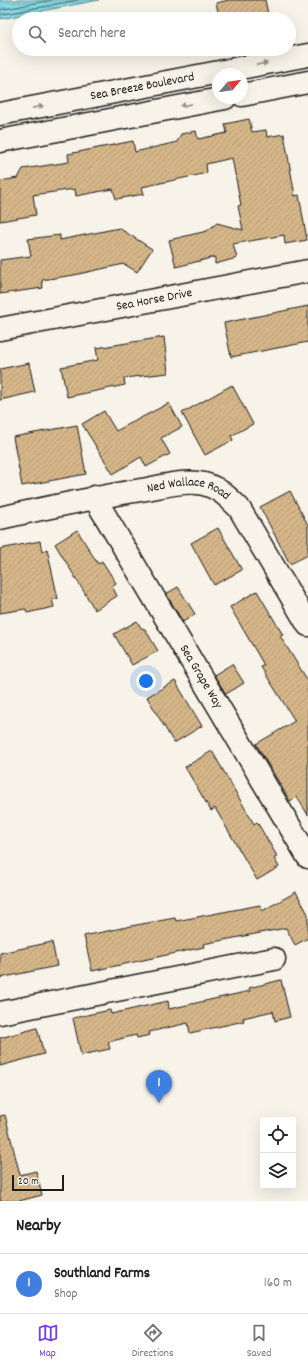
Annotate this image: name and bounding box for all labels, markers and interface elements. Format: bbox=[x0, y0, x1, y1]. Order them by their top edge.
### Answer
search box bbox=[12, 12, 296, 56]
icon: search bbox=[26, 23, 48, 45]
text: Search here bbox=[58, 23, 126, 45]
one-way arrow bbox=[256, 61, 268, 67]
street label: Sea Breeze Boulevard bbox=[89, 67, 196, 106]
north arrow bbox=[212, 68, 248, 104]
one-way arrow bbox=[32, 103, 44, 109]
one-way arrow bbox=[180, 103, 193, 109]
street label: Sea Horse Drive bbox=[115, 283, 194, 316]
street label: Ned Wallace Road bbox=[145, 473, 234, 505]
street label: Sea Grape Way bbox=[174, 641, 228, 713]
your location bbox=[136, 671, 156, 691]
pin: 1 bbox=[146, 1070, 172, 1103]
map controls bbox=[260, 1117, 296, 1189]
button: locate bbox=[260, 1117, 296, 1153]
button: layers bbox=[260, 1153, 296, 1189]
scale bar bbox=[12, 1173, 64, 1192]
text: 20 m bbox=[18, 1174, 39, 1190]
text: Nearby bbox=[16, 1215, 60, 1239]
text: Southland Farms bbox=[54, 1263, 150, 1285]
text: 1 bbox=[28, 1274, 30, 1293]
text: 160 m bbox=[264, 1274, 292, 1293]
text: Shop bbox=[54, 1285, 77, 1304]
tab: Map bbox=[37, 1322, 59, 1362]
tab: Directions bbox=[132, 1322, 174, 1362]
tab: Saved bbox=[247, 1322, 271, 1362]

